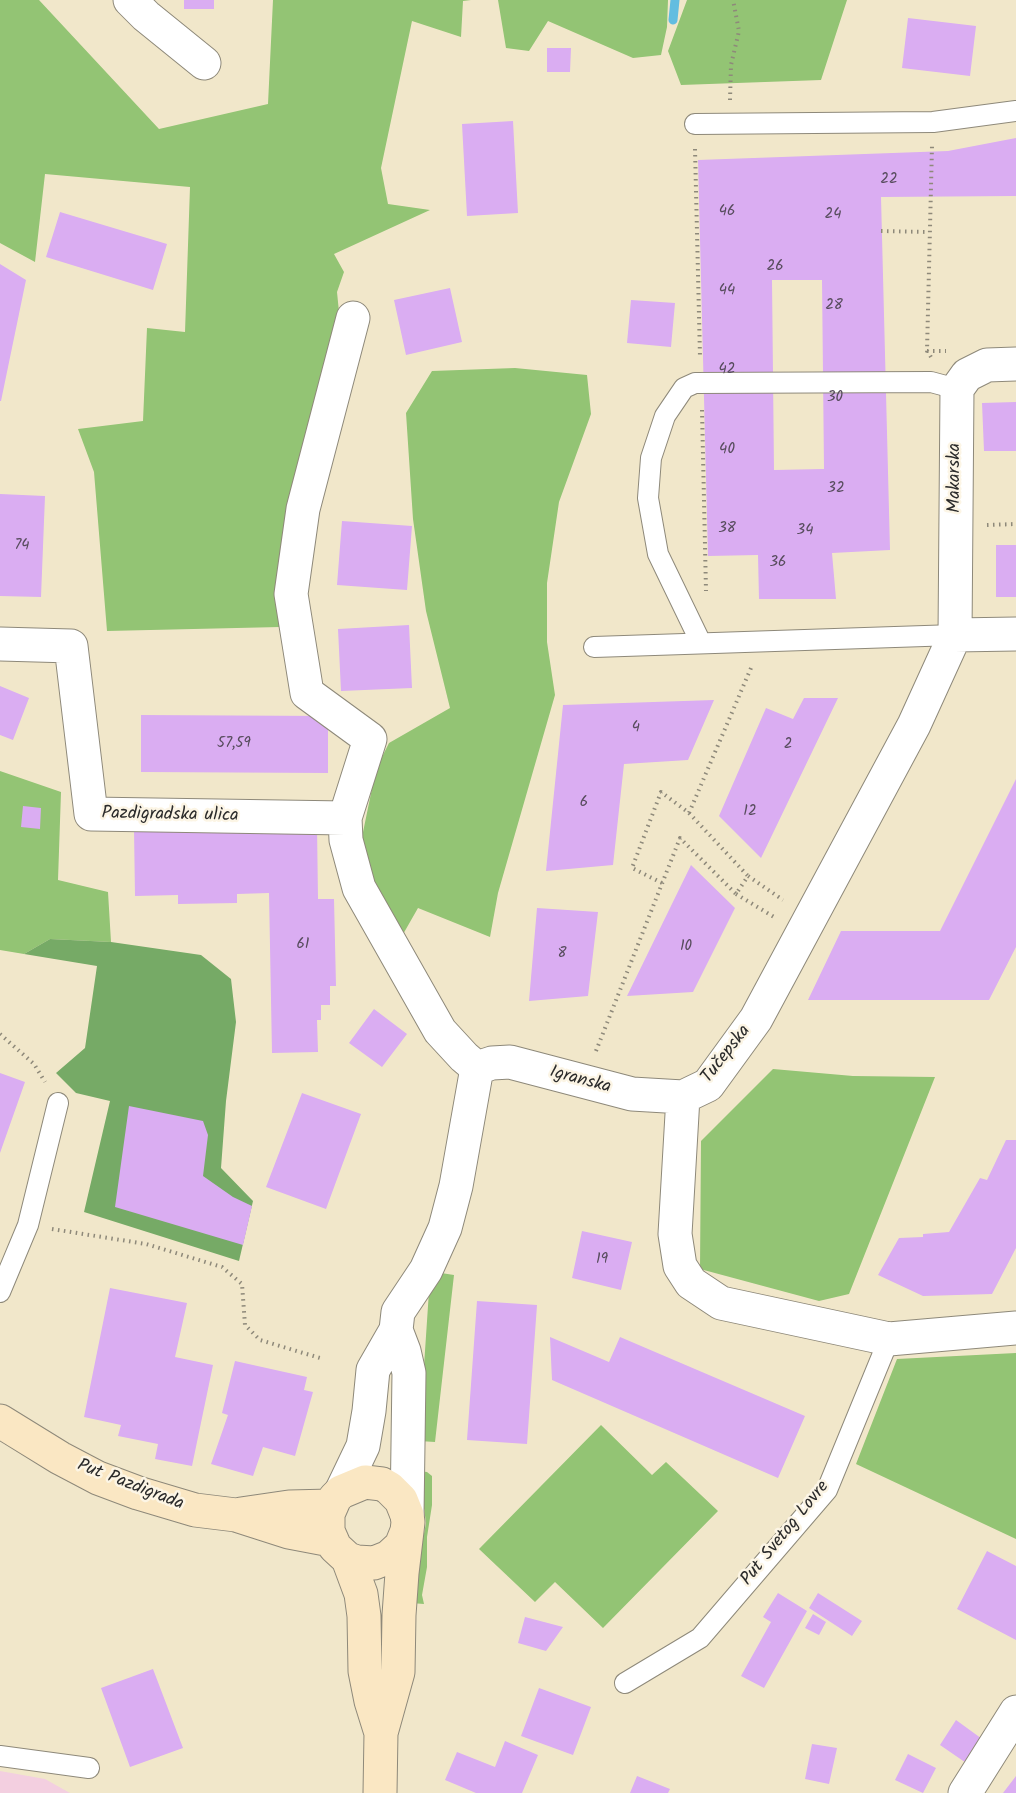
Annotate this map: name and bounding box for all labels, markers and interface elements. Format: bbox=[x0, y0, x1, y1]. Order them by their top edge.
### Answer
house number: 22 bbox=[880, 171, 898, 189]
house number: 46 bbox=[719, 203, 735, 221]
house number: 24 bbox=[825, 206, 841, 224]
house number: 26 bbox=[766, 258, 784, 276]
house number: 44 bbox=[719, 282, 735, 300]
house number: 28 bbox=[825, 297, 843, 315]
house number: 42 bbox=[719, 361, 735, 379]
house number: 30 bbox=[827, 389, 843, 407]
house number: 40 bbox=[719, 441, 735, 459]
street label: Makarska bbox=[945, 443, 967, 513]
house number: 32 bbox=[827, 480, 845, 498]
house number: 38 bbox=[718, 520, 736, 538]
house number: 34 bbox=[797, 522, 813, 540]
house number: 74 bbox=[14, 537, 30, 555]
house number: 36 bbox=[770, 554, 786, 572]
house number: 4 bbox=[632, 719, 640, 737]
house number: 57,59 bbox=[217, 735, 251, 753]
house number: 2 bbox=[784, 736, 792, 754]
house number: 6 bbox=[580, 794, 588, 812]
house number: 12 bbox=[743, 803, 757, 821]
street label: Pazdigradska ulica bbox=[101, 804, 239, 828]
house number: 61 bbox=[296, 936, 310, 954]
house number: 10 bbox=[680, 938, 692, 956]
house number: 8 bbox=[557, 945, 567, 963]
street label: Tučepska bbox=[698, 1022, 756, 1088]
street label: Igranska bbox=[547, 1062, 613, 1100]
house number: 19 bbox=[596, 1251, 608, 1269]
street label: Put Pazdigrada bbox=[74, 1456, 186, 1516]
street label: Put Svetog Lovre bbox=[737, 1477, 835, 1591]

